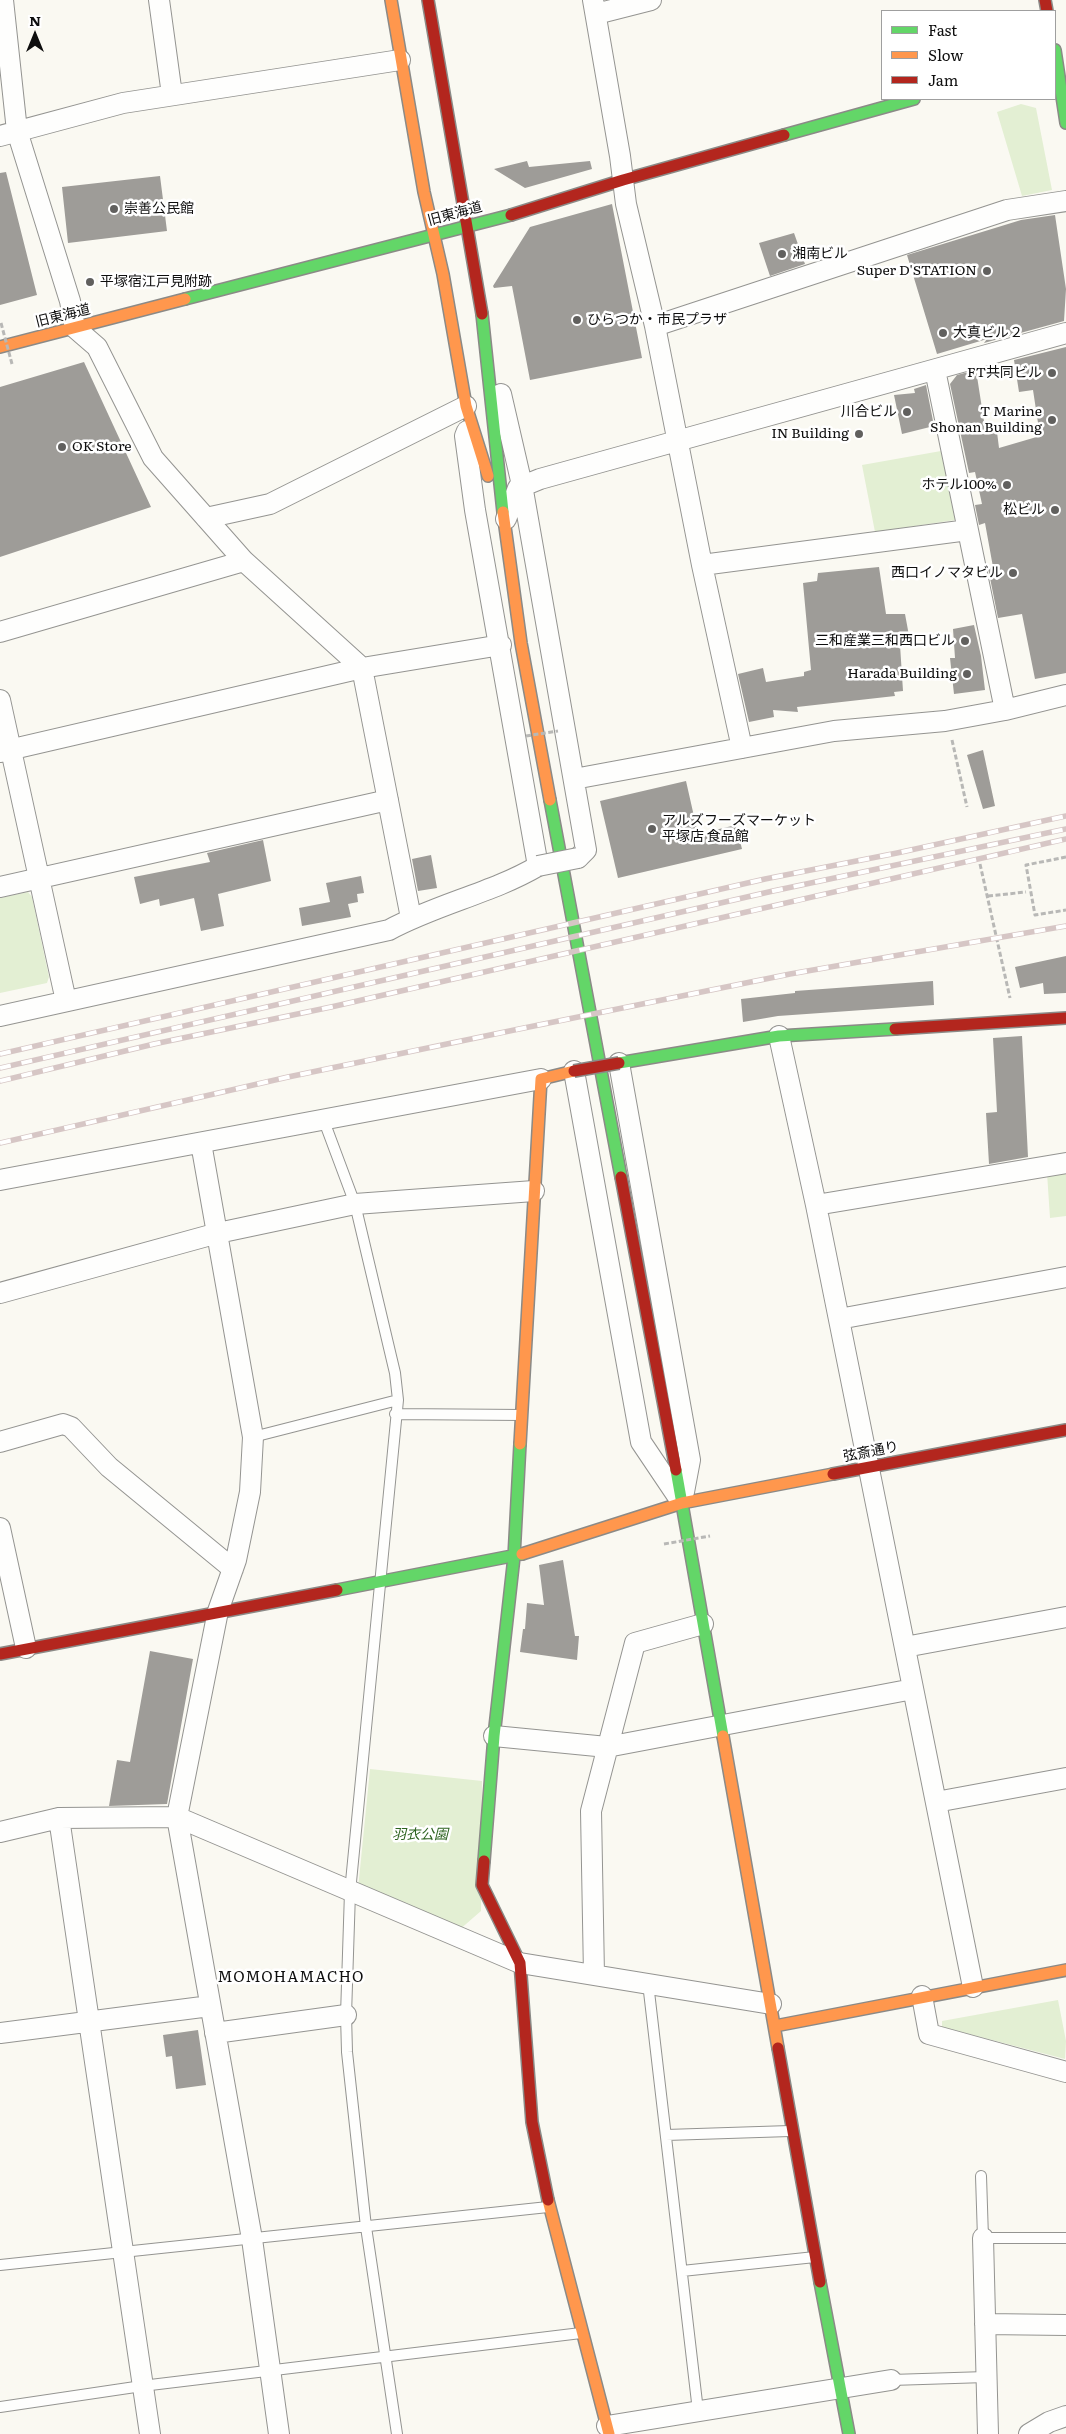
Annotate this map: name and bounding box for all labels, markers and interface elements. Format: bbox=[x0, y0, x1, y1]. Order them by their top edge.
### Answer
north arrow bbox=[10, 10, 60, 60]
text: N bbox=[29, 10, 41, 30]
legend bbox=[881, 10, 1056, 100]
text: Fast bbox=[928, 18, 957, 41]
text: Slow bbox=[928, 43, 963, 66]
text: Jam bbox=[928, 68, 958, 91]
street label: 旧東海道 bbox=[426, 199, 484, 229]
place label: 崇善公民館 bbox=[124, 201, 194, 217]
marker: 崇善公民館 bbox=[108, 203, 120, 215]
place label: 湘南ビル bbox=[792, 246, 848, 262]
marker: 湘南ビル bbox=[776, 248, 788, 260]
place label: Super D'STATION bbox=[857, 263, 977, 279]
marker: Super D'STATION bbox=[981, 265, 993, 277]
place label: 平塚宿江戸見附跡 bbox=[100, 274, 212, 290]
marker: 平塚宿江戸見附跡 bbox=[84, 276, 96, 288]
street label: 旧東海道 bbox=[34, 301, 92, 331]
place label: ひらつか・市民プラザ bbox=[587, 312, 727, 328]
marker: ひらつか・市民プラザ bbox=[571, 314, 583, 326]
place label: 大真ビル２ bbox=[953, 325, 1023, 341]
marker: 大真ビル２ bbox=[937, 327, 949, 339]
place label: FT共同ビル bbox=[967, 365, 1042, 381]
marker: FT共同ビル bbox=[1046, 367, 1058, 379]
place label: 川合ビル bbox=[841, 404, 897, 420]
place label: T Marine Shonan Building bbox=[930, 404, 1042, 437]
marker: 川合ビル bbox=[901, 406, 913, 418]
marker: T Marine Shonan Building bbox=[1046, 414, 1058, 426]
place label: IN Building bbox=[771, 426, 849, 442]
marker: IN Building bbox=[853, 428, 865, 440]
place label: OK Store bbox=[72, 439, 132, 455]
marker: OK Store bbox=[56, 441, 68, 453]
place label: ホテル100% bbox=[921, 477, 997, 493]
marker: ホテル100% bbox=[1001, 479, 1013, 491]
place label: 松ビル bbox=[1003, 502, 1045, 518]
marker: 松ビル bbox=[1049, 504, 1061, 516]
place label: 西口イノマタビル bbox=[891, 565, 1003, 581]
marker: 西口イノマタビル bbox=[1007, 567, 1019, 579]
place label: 三和産業三和西口ビル bbox=[815, 633, 955, 649]
marker: 三和産業三和西口ビル bbox=[959, 635, 971, 647]
place label: Harada Building bbox=[847, 666, 957, 682]
marker: Harada Building bbox=[961, 668, 973, 680]
place label: アルズフーズマーケット 平塚店 食品館 bbox=[662, 813, 816, 846]
marker: アルズフーズマーケット 平塚店 食品館 bbox=[646, 823, 658, 835]
street label: 弦斎通り bbox=[842, 1438, 900, 1466]
park label: 羽衣公園 bbox=[392, 1827, 448, 1843]
district label: MOMOHAMACHO bbox=[216, 1969, 366, 1987]

